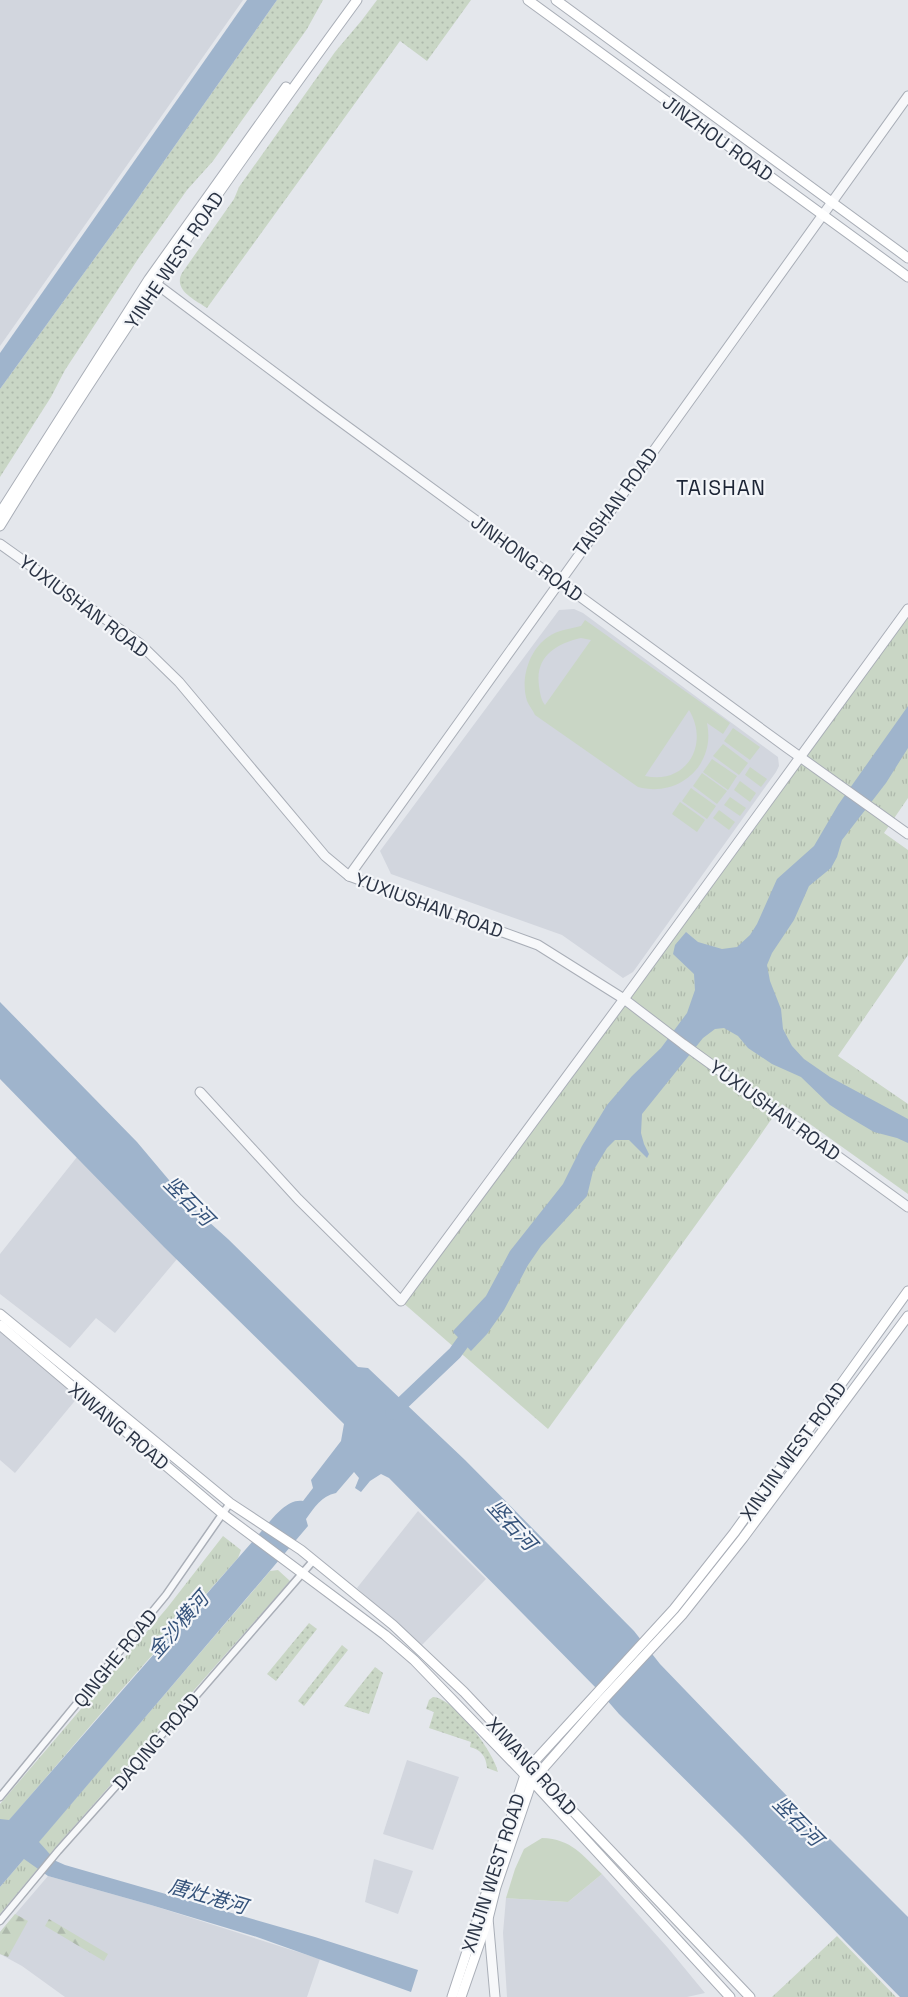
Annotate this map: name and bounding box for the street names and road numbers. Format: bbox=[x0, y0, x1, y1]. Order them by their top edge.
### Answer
street label: JINZHOU ROAD bbox=[657, 90, 778, 187]
street label: YINHE WEST ROAD bbox=[119, 187, 229, 334]
street label: TAISHAN ROAD bbox=[567, 443, 663, 562]
street label: JINHONG ROAD bbox=[466, 509, 588, 608]
street label: YUXIUSHAN ROAD bbox=[14, 549, 154, 663]
street label: YUXIUSHAN ROAD bbox=[351, 867, 507, 944]
street label: YUXIUSHAN ROAD bbox=[704, 1054, 845, 1166]
street label: XIWANG ROAD bbox=[63, 1377, 174, 1476]
street label: XINJIN WEST ROAD bbox=[735, 1377, 852, 1526]
street label: QINGHE ROAD bbox=[68, 1604, 163, 1713]
street label: DAQING ROAD bbox=[107, 1688, 205, 1795]
street label: XIWANG ROAD bbox=[481, 1712, 582, 1821]
street label: XINJIN WEST ROAD bbox=[456, 1790, 531, 1956]

